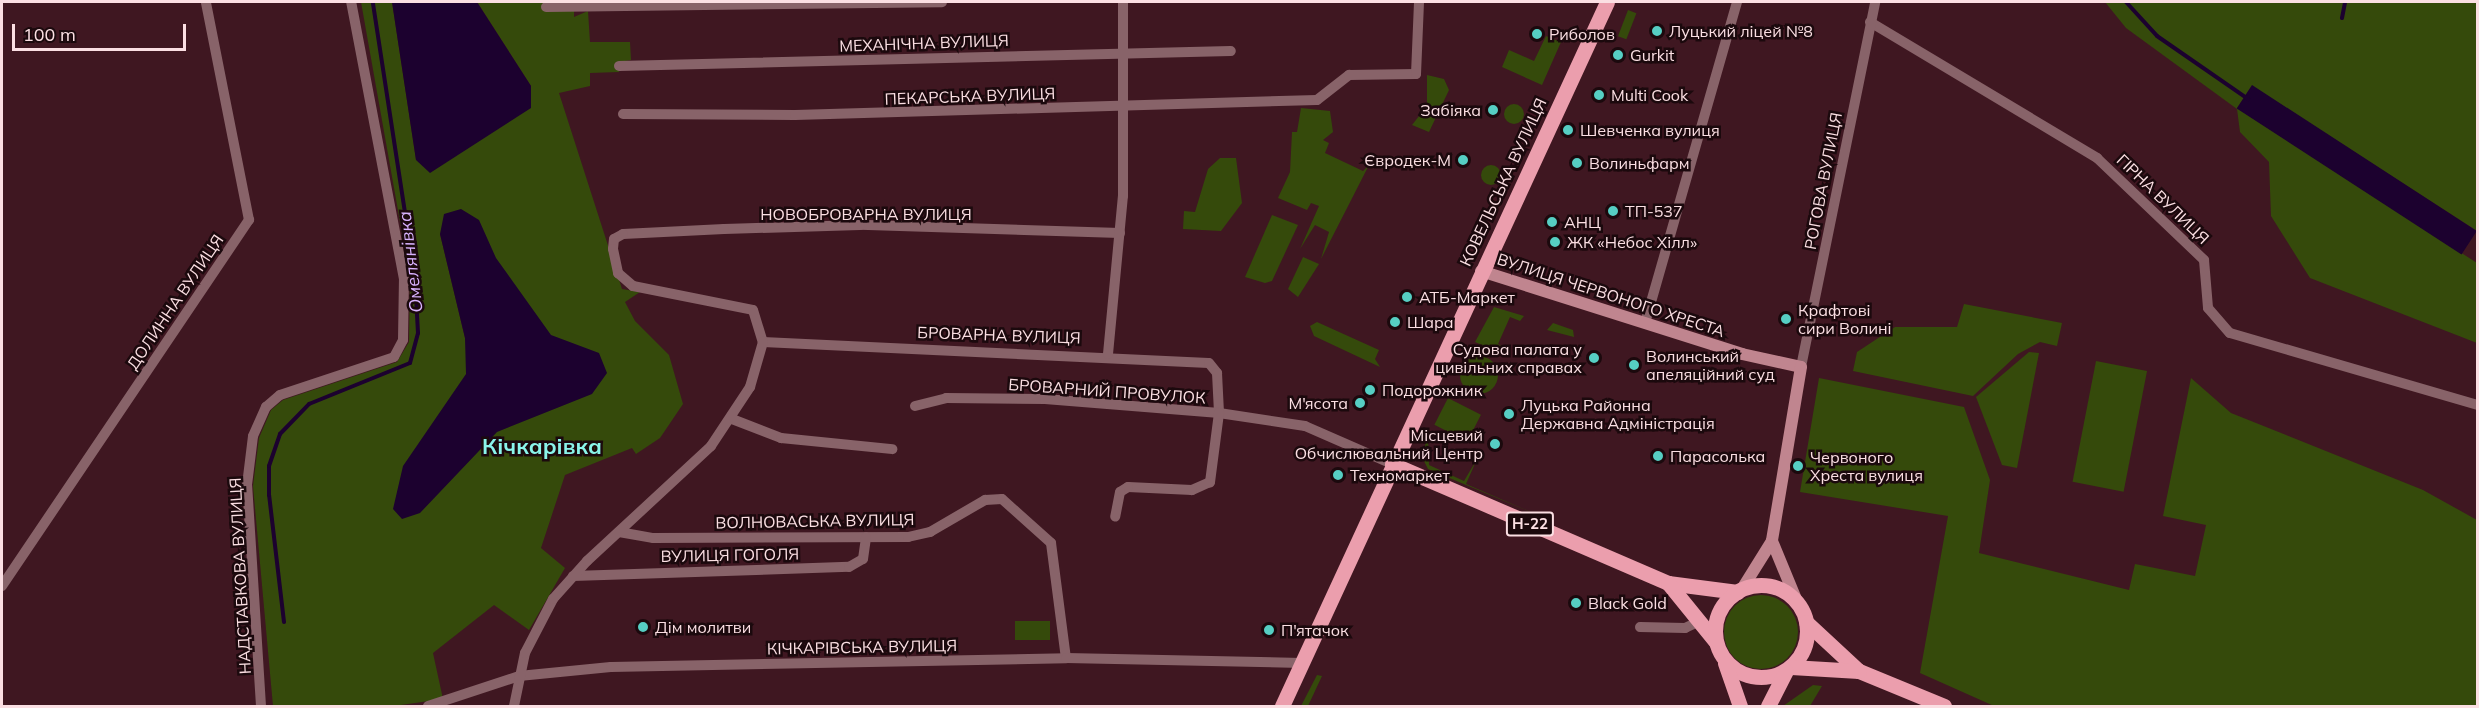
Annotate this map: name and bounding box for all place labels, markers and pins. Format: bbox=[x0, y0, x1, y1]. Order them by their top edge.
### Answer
place label: Луцький ліцей №8 bbox=[1669, 21, 1813, 41]
place label: Риболов bbox=[1549, 24, 1615, 44]
marker: Луцький ліцей №8 bbox=[1650, 24, 1664, 38]
marker: Риболов bbox=[1530, 27, 1544, 41]
place label: Gurkit bbox=[1630, 45, 1674, 65]
marker: Gurkit bbox=[1611, 48, 1625, 62]
place label: Multi Cook bbox=[1611, 85, 1688, 105]
marker: Multi Cook bbox=[1592, 88, 1606, 102]
place label: Забіяка bbox=[1420, 100, 1481, 120]
marker: Забіяка bbox=[1486, 103, 1500, 117]
place label: Шевченка вулиця bbox=[1580, 120, 1720, 140]
marker: Шевченка вулиця bbox=[1561, 123, 1575, 137]
place label: Євродек-М bbox=[1364, 150, 1451, 170]
marker: Євродек-М bbox=[1456, 153, 1470, 167]
place label: Волиньфарм bbox=[1589, 153, 1690, 173]
marker: Волиньфарм bbox=[1570, 156, 1584, 170]
place label: ТП-537 bbox=[1625, 201, 1683, 221]
marker: ТП-537 bbox=[1606, 204, 1620, 218]
place label: АНЦ bbox=[1564, 212, 1601, 232]
marker: АНЦ bbox=[1545, 215, 1559, 229]
place label: ЖК «Небос Хілл» bbox=[1567, 232, 1697, 252]
marker: ЖК «Небос Хілл» bbox=[1548, 235, 1562, 249]
place label: АТБ-Маркет bbox=[1419, 287, 1515, 307]
marker: АТБ-Маркет bbox=[1400, 290, 1414, 304]
place label: Крафтові сири Волині bbox=[1798, 300, 1892, 338]
place label: Шара bbox=[1407, 312, 1454, 332]
marker: Крафтові сири Волині bbox=[1779, 312, 1793, 326]
marker: Шара bbox=[1388, 315, 1402, 329]
place label: Судова палата у цивільних справах bbox=[1435, 339, 1582, 377]
place label: Волинський апеляційний суд bbox=[1646, 346, 1775, 384]
marker: Судова палата у цивільних справах bbox=[1587, 351, 1601, 365]
marker: Волинський апеляційний суд bbox=[1627, 358, 1641, 372]
place label: Подорожник bbox=[1382, 380, 1482, 400]
marker: Подорожник bbox=[1363, 383, 1377, 397]
place label: М'ясота bbox=[1288, 393, 1348, 413]
place label: Луцька Районна Державна Адміністрація bbox=[1521, 395, 1715, 433]
marker: М'ясота bbox=[1353, 396, 1367, 410]
marker: Луцька Районна Державна Адміністрація bbox=[1502, 407, 1516, 421]
place label: Місцевий Обчислювальний Центр bbox=[1295, 425, 1483, 463]
marker: Місцевий Обчислювальний Центр bbox=[1488, 437, 1502, 451]
place label: Парасолька bbox=[1670, 446, 1765, 466]
place label: Червоного Хреста вулиця bbox=[1810, 447, 1923, 485]
marker: Парасолька bbox=[1651, 449, 1665, 463]
marker: Червоного Хреста вулиця bbox=[1791, 459, 1805, 473]
place label: Техномаркет bbox=[1350, 465, 1450, 485]
marker: Техномаркет bbox=[1331, 468, 1345, 482]
place label: Black Gold bbox=[1588, 593, 1667, 613]
marker: Black Gold bbox=[1569, 596, 1583, 610]
place label: Дім молитви bbox=[655, 617, 751, 637]
marker: Дім молитви bbox=[636, 620, 650, 634]
place label: П'ятачок bbox=[1281, 620, 1349, 640]
marker: П'ятачок bbox=[1262, 623, 1276, 637]

